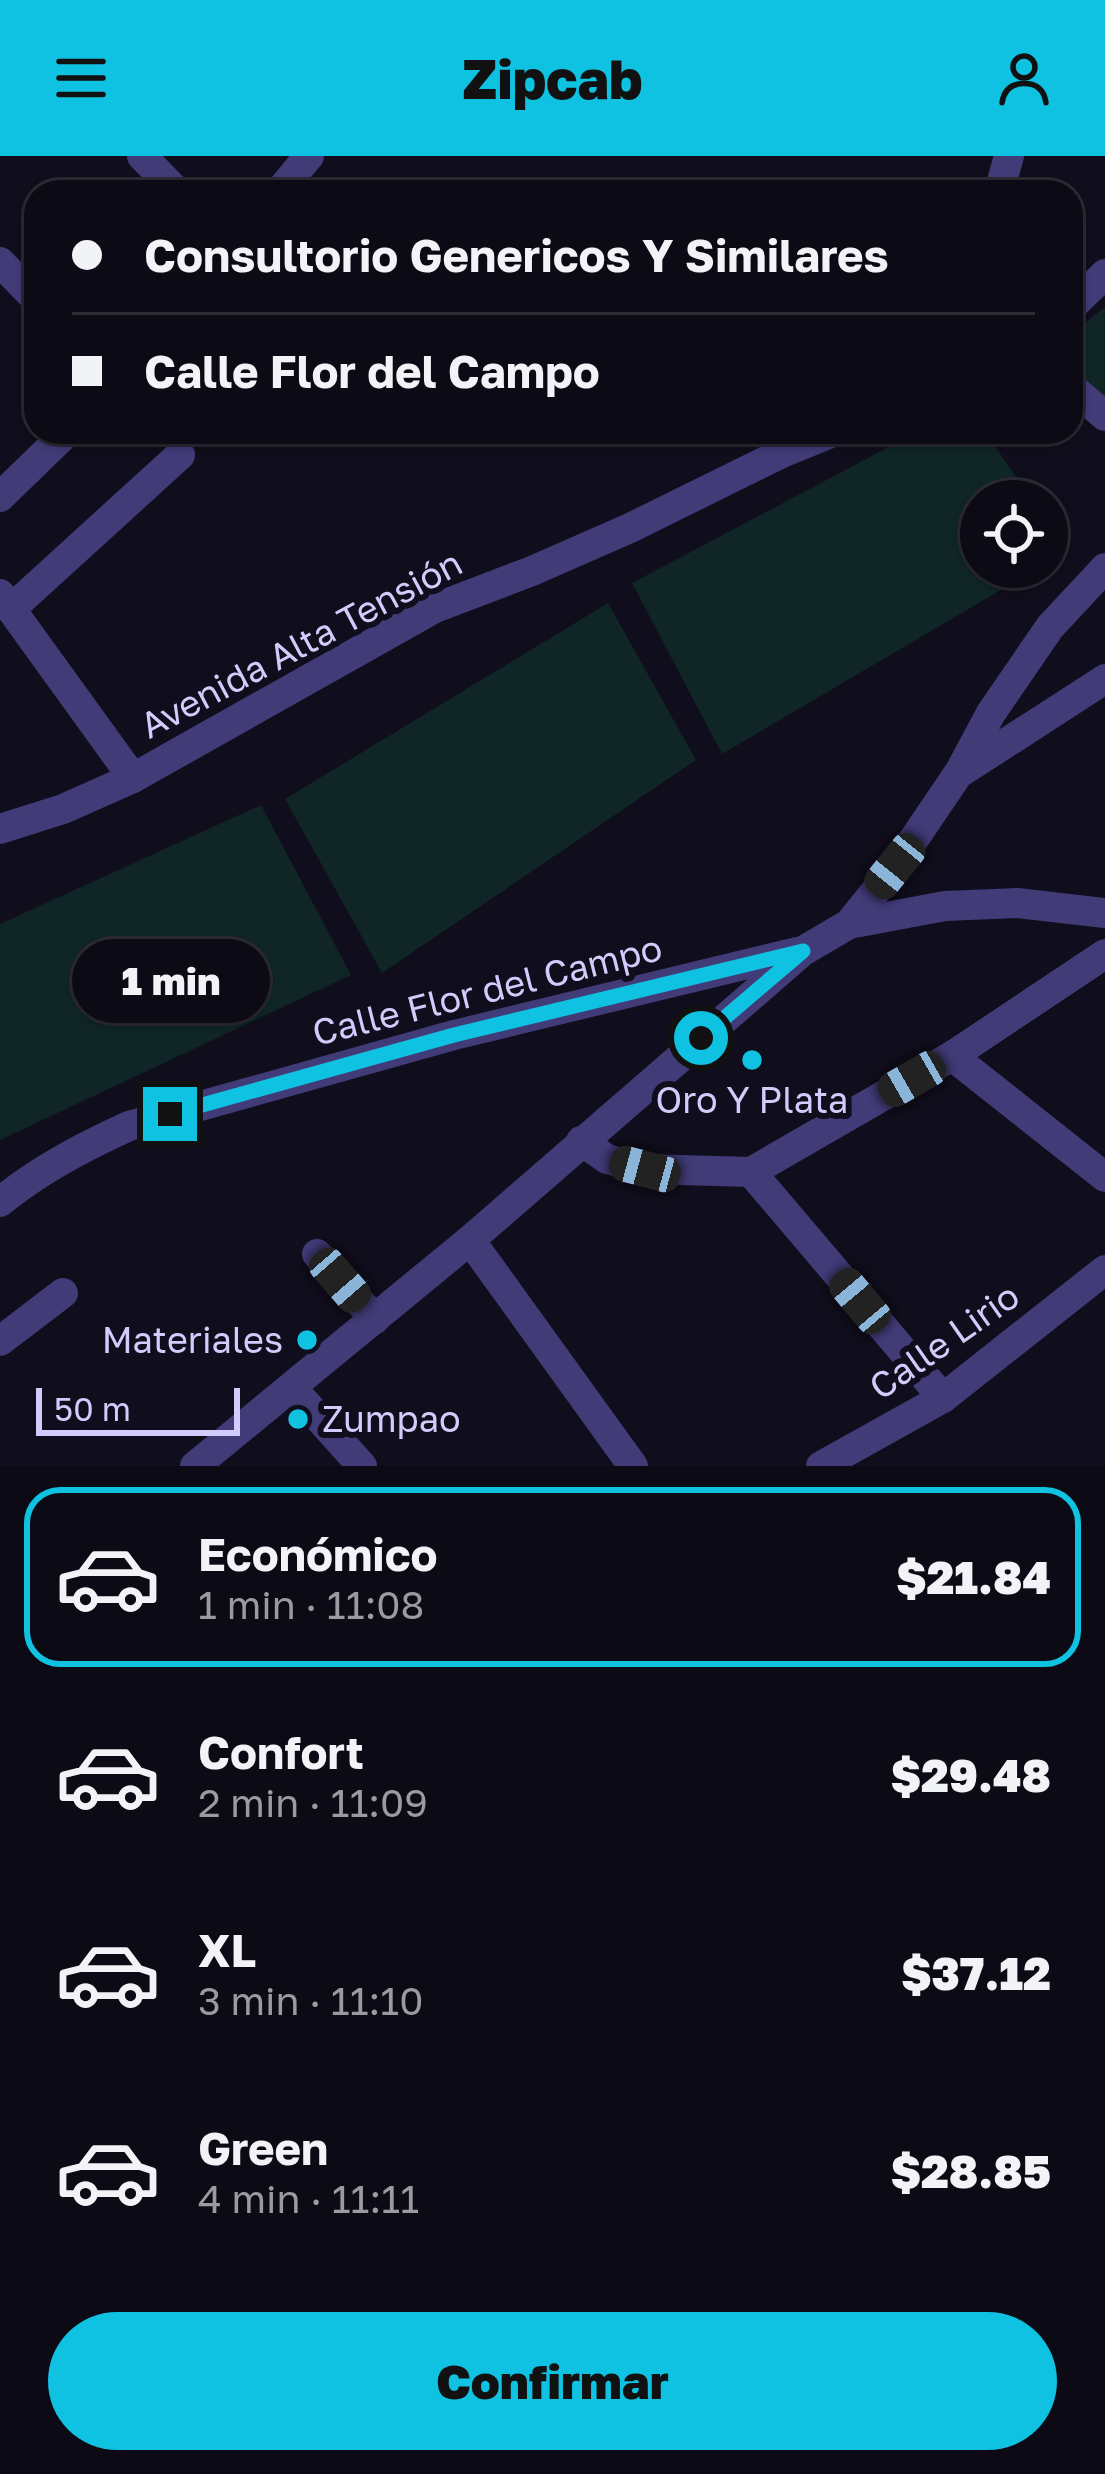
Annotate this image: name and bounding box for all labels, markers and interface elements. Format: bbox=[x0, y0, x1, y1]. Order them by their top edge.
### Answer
icon: menu bbox=[48, 45, 114, 111]
icon: person bbox=[991, 45, 1057, 111]
text: Zipcab bbox=[463, 46, 642, 111]
text: Consultorio Genericos Y Similares bbox=[144, 228, 889, 282]
text: Calle Flor del Campo bbox=[144, 344, 600, 398]
map controls bbox=[960, 480, 1068, 588]
button: locate bbox=[960, 480, 1068, 588]
street label: Avenida Alta Tensión bbox=[133, 541, 469, 747]
car bbox=[858, 827, 932, 905]
street label: Calle Flor del Campo bbox=[308, 925, 666, 1054]
callout: 1 min bbox=[71, 940, 269, 1024]
text: 1 min bbox=[121, 957, 221, 1004]
route start bbox=[674, 1011, 728, 1065]
car bbox=[872, 1045, 952, 1113]
marker: Oro Y Plata bbox=[739, 1047, 765, 1073]
place label: Oro Y Plata bbox=[656, 1078, 848, 1121]
route end bbox=[143, 1087, 197, 1141]
car bbox=[606, 1142, 684, 1196]
car bbox=[303, 1241, 377, 1319]
car bbox=[823, 1262, 897, 1340]
street label: Calle Lirio bbox=[861, 1273, 1027, 1408]
place label: Materiales bbox=[102, 1318, 283, 1361]
marker: Materiales bbox=[294, 1327, 320, 1353]
scale bar bbox=[36, 1382, 240, 1435]
text: 50 m bbox=[54, 1389, 131, 1428]
place label: Zumpao bbox=[322, 1397, 461, 1440]
marker: Zumpao bbox=[285, 1406, 311, 1432]
icon: car bbox=[54, 1523, 162, 1631]
text: Económico bbox=[198, 1527, 438, 1581]
text: $21.84 bbox=[896, 1550, 1051, 1604]
text: 1 min · 11:08 bbox=[198, 1581, 424, 1628]
icon: car bbox=[54, 1721, 162, 1829]
text: Confort bbox=[198, 1725, 364, 1779]
text: $29.48 bbox=[891, 1748, 1051, 1802]
text: 2 min · 11:09 bbox=[198, 1779, 428, 1826]
icon: car bbox=[54, 1919, 162, 2027]
text: XL bbox=[198, 1923, 256, 1977]
text: $37.12 bbox=[901, 1946, 1051, 2000]
text: 3 min · 11:10 bbox=[198, 1977, 423, 2024]
icon: car bbox=[54, 2117, 162, 2225]
text: Green bbox=[198, 2121, 328, 2175]
text: $28.85 bbox=[891, 2144, 1051, 2198]
text: 4 min · 11:11 bbox=[198, 2175, 419, 2222]
button: Confirmar bbox=[48, 2312, 1057, 2450]

